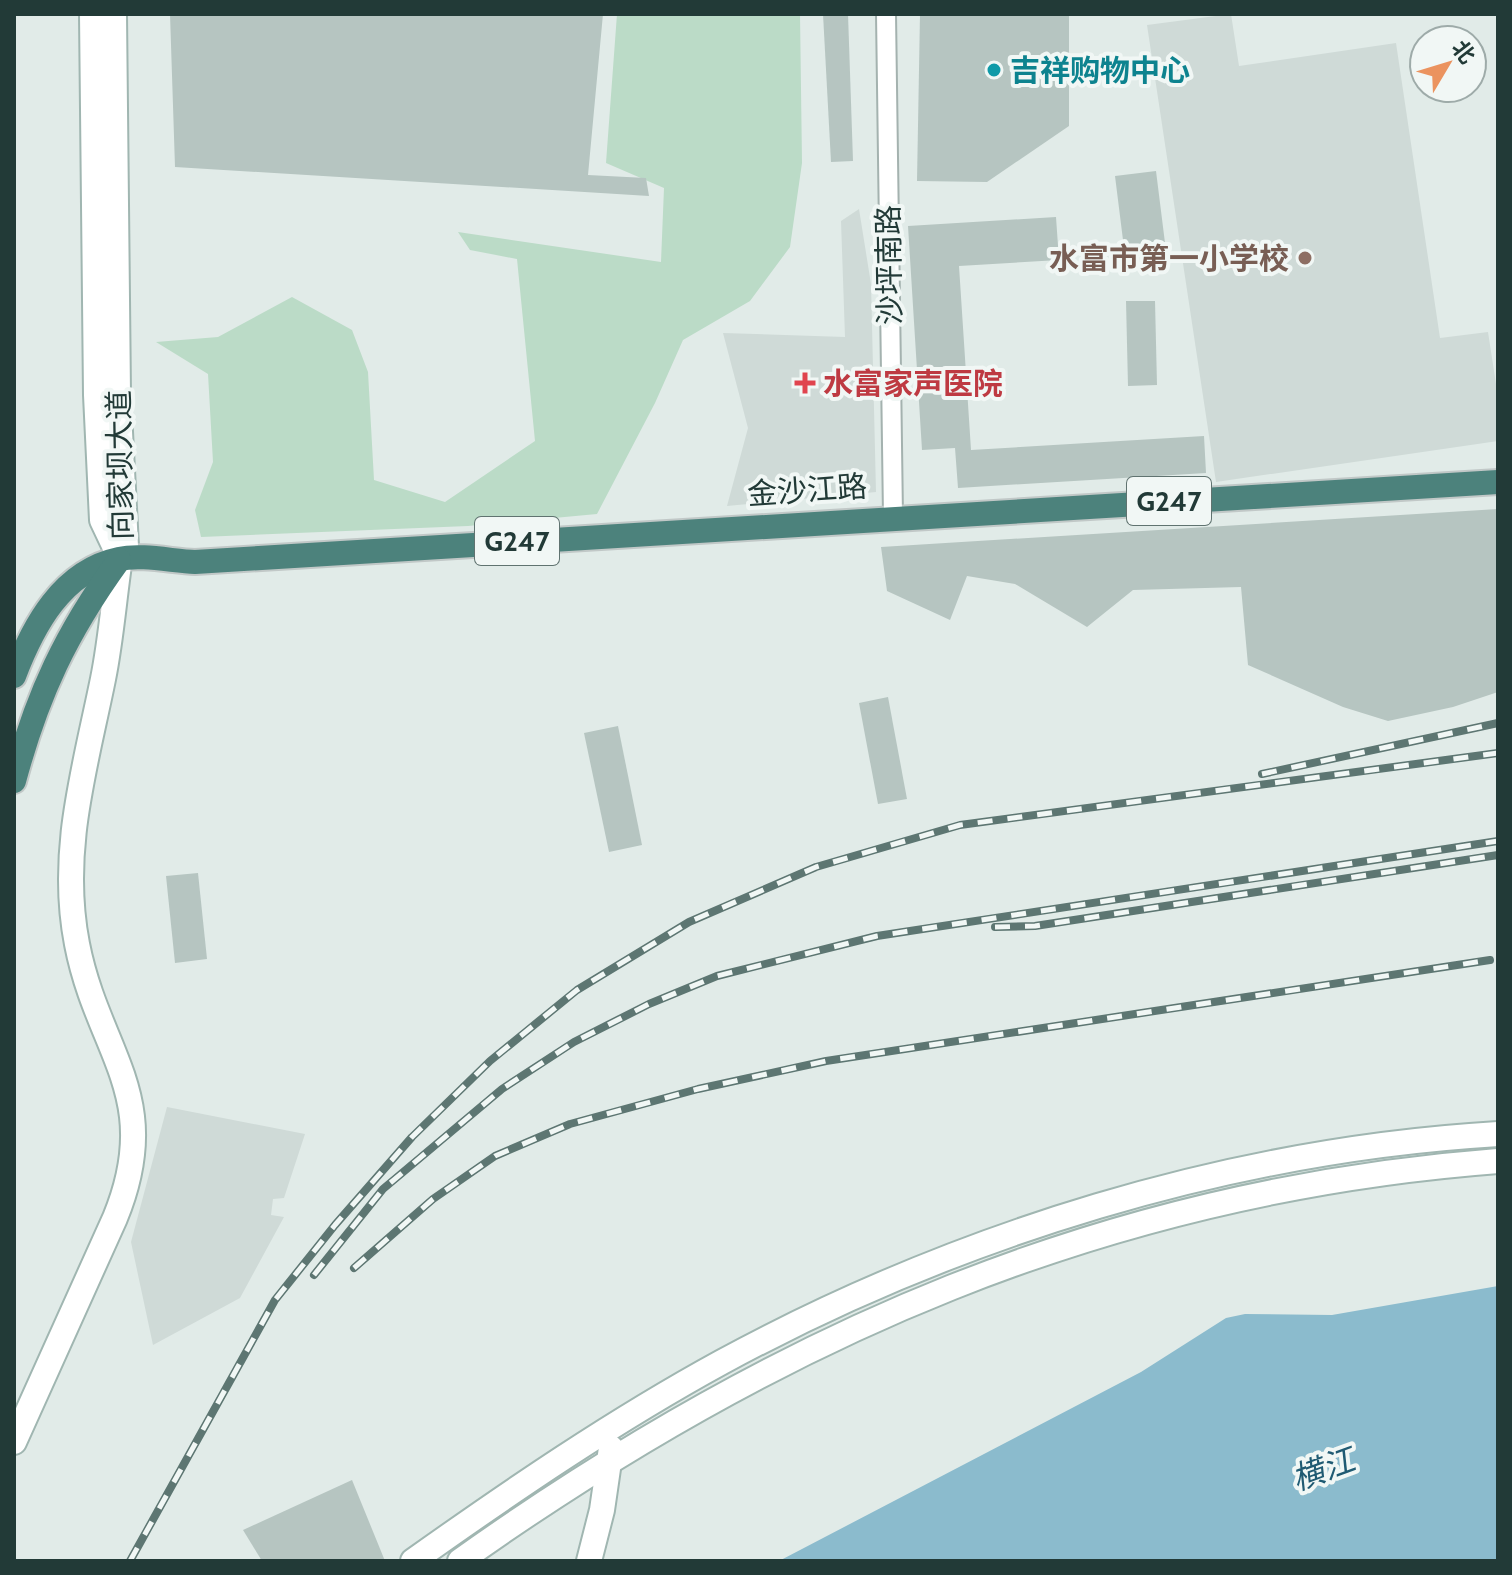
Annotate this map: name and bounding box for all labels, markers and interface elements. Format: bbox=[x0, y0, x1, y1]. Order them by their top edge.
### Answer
north arrow bbox=[1408, 24, 1488, 104]
text: 北 bbox=[1446, 35, 1481, 69]
place label: 吉祥购物中心 bbox=[1010, 52, 1190, 89]
marker: 吉祥购物中心 bbox=[985, 61, 1003, 79]
street label: 沙坪南路 bbox=[869, 205, 909, 325]
place label: 水富市第一小学校 bbox=[1049, 240, 1289, 277]
marker: 水富市第一小学校 bbox=[1296, 249, 1314, 267]
place label: 水富家声医院 bbox=[823, 365, 1003, 402]
marker: 水富家声医院 bbox=[794, 372, 816, 394]
street label: 向家坝大道 bbox=[100, 390, 140, 540]
street label: 金沙江路 bbox=[746, 467, 868, 513]
road number: G247 bbox=[1127, 477, 1211, 525]
road number: G247 bbox=[475, 517, 559, 565]
water label: 横江 bbox=[1286, 1439, 1363, 1498]

